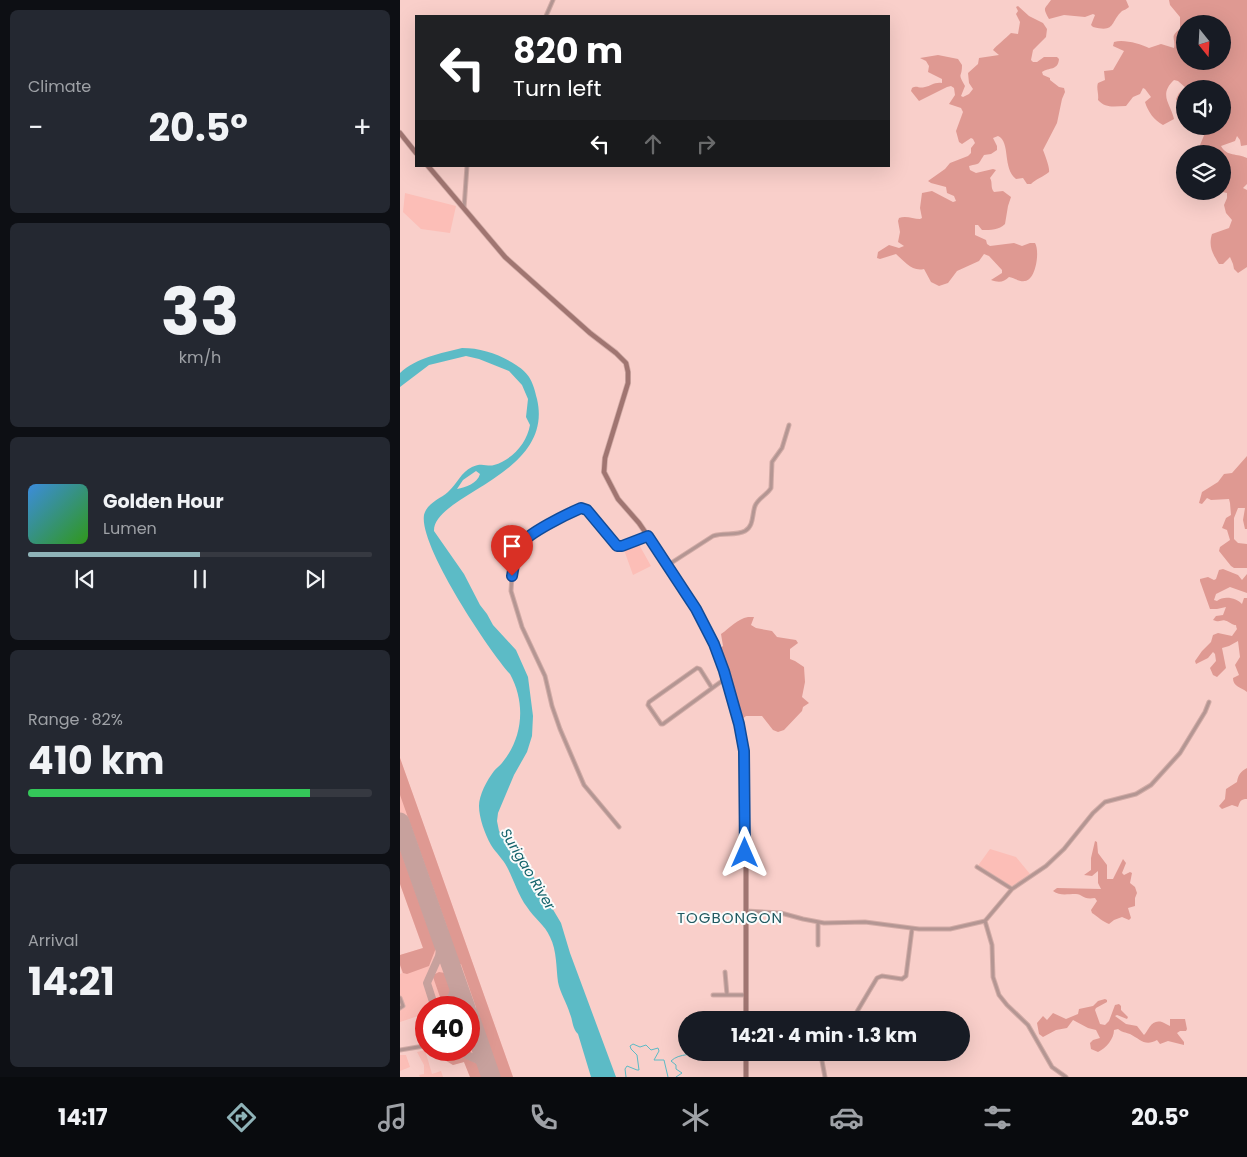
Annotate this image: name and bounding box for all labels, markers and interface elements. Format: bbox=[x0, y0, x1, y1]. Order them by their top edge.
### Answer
north arrow bbox=[1176, 15, 1231, 70]
map controls bbox=[1176, 15, 1231, 200]
text: 820 m bbox=[513, 26, 623, 75]
icon: left bbox=[430, 35, 495, 100]
text: Turn left bbox=[513, 73, 601, 104]
text: Climate bbox=[28, 75, 91, 98]
button: sound bbox=[1176, 80, 1231, 135]
text: 20.5° bbox=[148, 101, 248, 154]
text: − bbox=[28, 108, 43, 147]
text: + bbox=[353, 108, 372, 147]
icon: left bbox=[586, 130, 614, 158]
icon: ahead bbox=[639, 130, 667, 158]
icon: right bbox=[692, 130, 720, 158]
button: layers bbox=[1176, 145, 1231, 200]
text: 33 bbox=[161, 267, 239, 358]
text: km/h bbox=[179, 346, 221, 369]
text: Golden Hour bbox=[103, 488, 224, 515]
text: Lumen bbox=[103, 517, 157, 540]
pin bbox=[491, 525, 533, 576]
icon: arrive bbox=[498, 532, 526, 560]
icon: previous bbox=[71, 565, 99, 593]
icon: pause bbox=[186, 565, 214, 593]
icon: next bbox=[301, 565, 329, 593]
text: Range · 82% bbox=[28, 708, 123, 731]
text: 410 km bbox=[28, 734, 165, 787]
water label: Surigao River bbox=[496, 825, 561, 914]
position arrow bbox=[718, 826, 770, 878]
district label: TOGBONGON bbox=[677, 907, 783, 928]
text: Arrival bbox=[28, 929, 78, 952]
text: 14:21 bbox=[28, 955, 115, 1008]
speed limit sign: 40 bbox=[415, 996, 480, 1061]
text: 14:21 · 4 min · 1.3 km bbox=[731, 1022, 917, 1049]
icon: directions bbox=[224, 1100, 259, 1135]
icon: music bbox=[375, 1100, 410, 1135]
icon: phone bbox=[526, 1100, 561, 1135]
icon: climate bbox=[678, 1100, 713, 1135]
icon: car bbox=[829, 1100, 864, 1135]
icon: filters bbox=[980, 1100, 1015, 1135]
text: 14:17 bbox=[58, 1102, 108, 1133]
text: 20.5° bbox=[1131, 1102, 1189, 1133]

